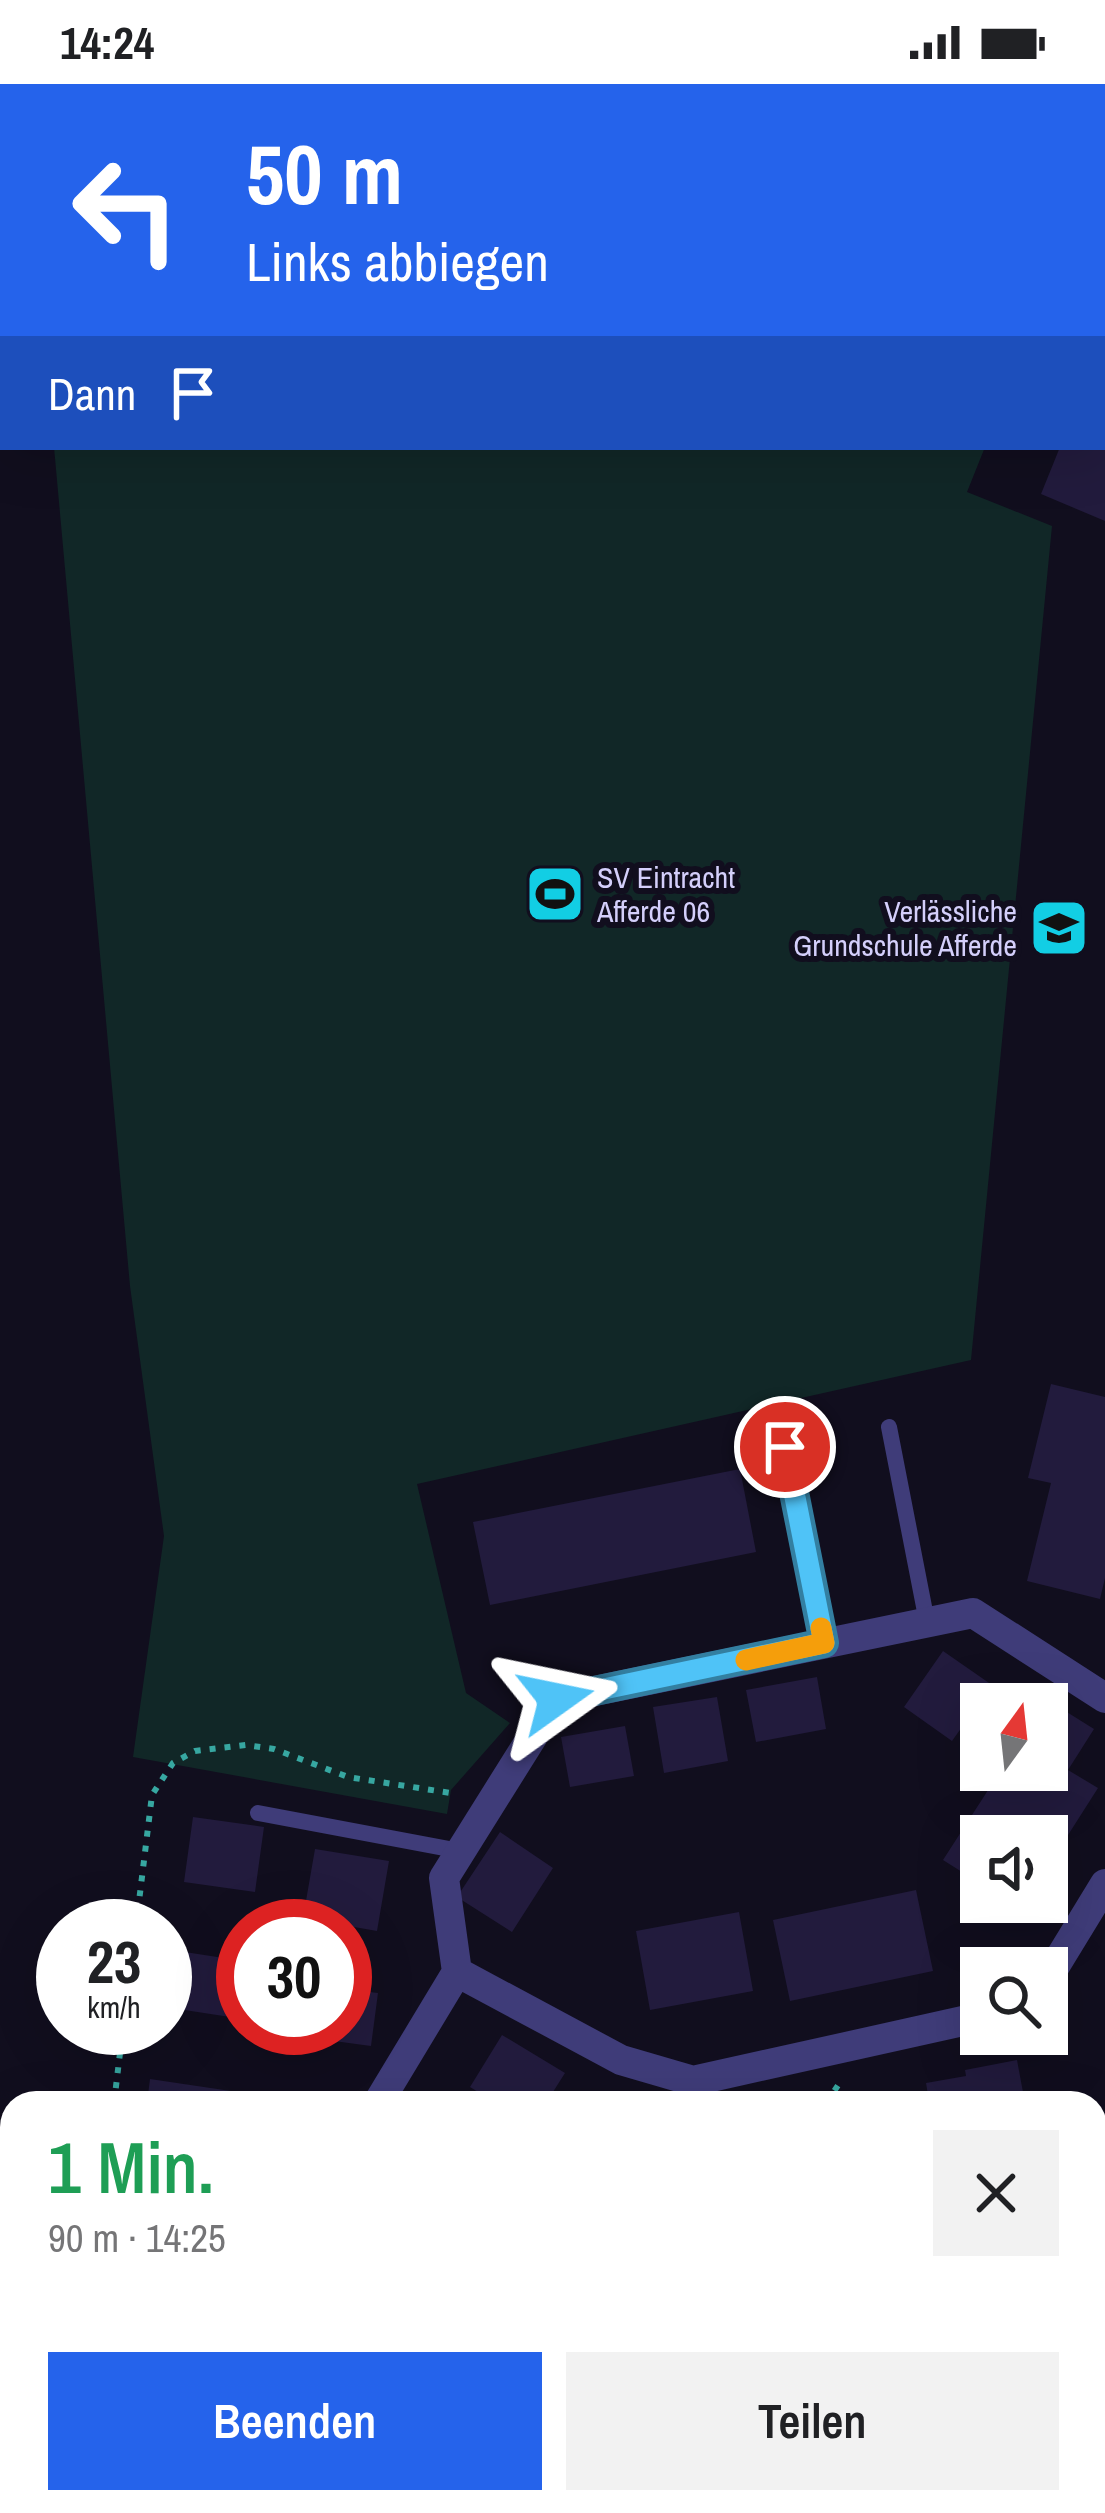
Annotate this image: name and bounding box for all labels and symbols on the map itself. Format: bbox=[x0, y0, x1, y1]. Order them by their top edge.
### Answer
place label: SV Eintracht Afferde 06 bbox=[596, 857, 735, 931]
sports icon: SV Eintracht Afferde 06 bbox=[524, 863, 586, 925]
place label: Verlässliche Grundschule Afferde bbox=[793, 891, 1017, 965]
school or university icon: Verlässliche Grundschule Afferde bbox=[1028, 897, 1090, 959]
pin bbox=[734, 1396, 836, 1498]
position arrow bbox=[493, 1636, 619, 1762]
north arrow bbox=[960, 1683, 1068, 1791]
speed limit sign: 30 bbox=[216, 1899, 372, 2055]

